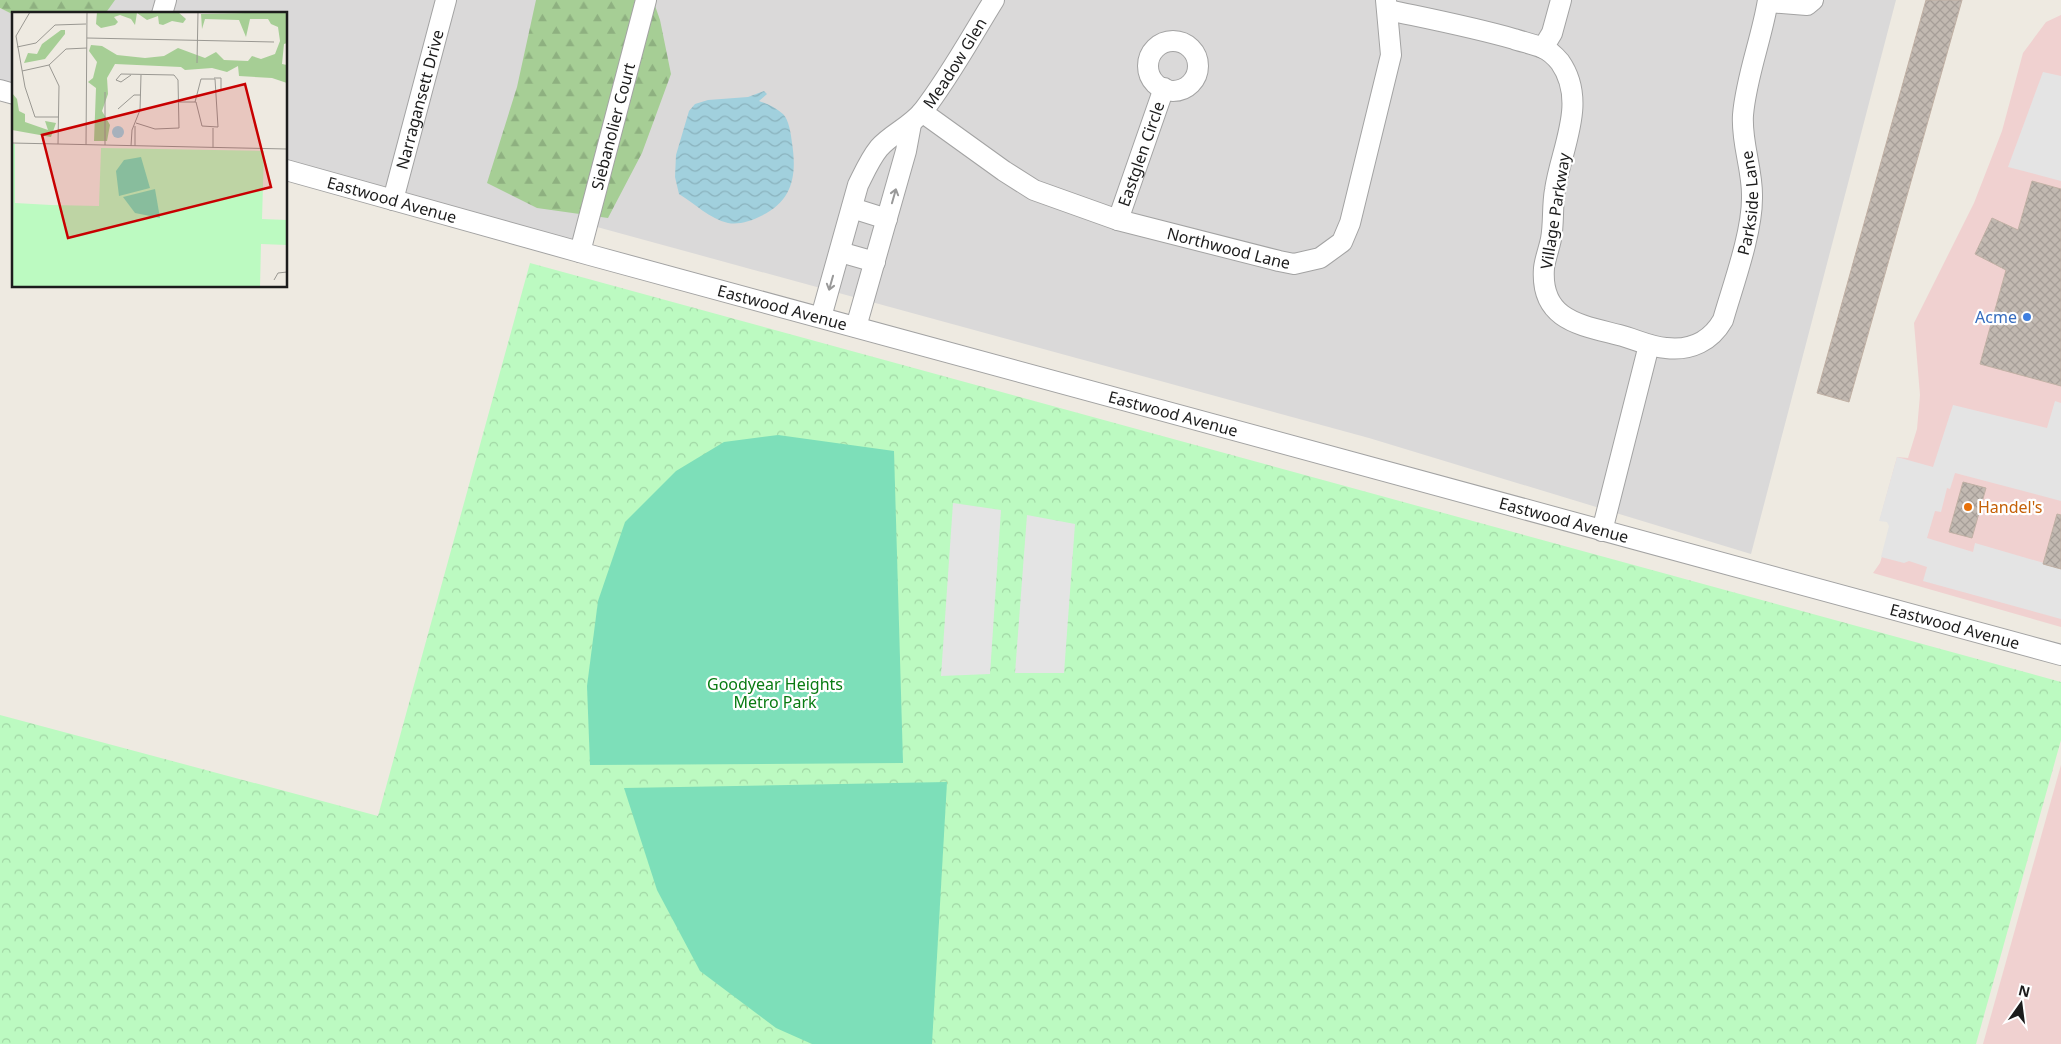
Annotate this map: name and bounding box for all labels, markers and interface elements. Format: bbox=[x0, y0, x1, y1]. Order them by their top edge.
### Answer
inset map bbox=[12, 12, 288, 288]
street label: Meadow Glen bbox=[918, 14, 992, 113]
street label: Narragansett Drive bbox=[391, 27, 449, 172]
street label: Siebanolier Court bbox=[586, 60, 640, 192]
street label: Eastglen Circle bbox=[1113, 98, 1169, 209]
street label: Parkside Lane bbox=[1732, 149, 1763, 257]
street label: Village Parkway bbox=[1535, 150, 1575, 271]
street label: Eastwood Avenue bbox=[325, 171, 459, 228]
one-way arrow bbox=[889, 188, 899, 204]
street label: Northwood Lane bbox=[1165, 222, 1292, 274]
one-way arrow bbox=[826, 274, 835, 290]
street label: Eastwood Avenue bbox=[715, 279, 850, 335]
place label: Acme bbox=[1975, 306, 2017, 328]
marker: Acme bbox=[2021, 311, 2033, 323]
street label: Eastwood Avenue bbox=[1106, 385, 1240, 442]
street label: Eastwood Avenue bbox=[1497, 492, 1631, 548]
place label: Handel's bbox=[1978, 496, 2043, 518]
marker: Handel's bbox=[1962, 501, 1974, 513]
street label: Eastwood Avenue bbox=[1887, 598, 2022, 654]
park label: Goodyear Heights Metro Park bbox=[707, 673, 843, 713]
north arrow bbox=[1996, 979, 2046, 1029]
text: N bbox=[2016, 980, 2032, 1001]

